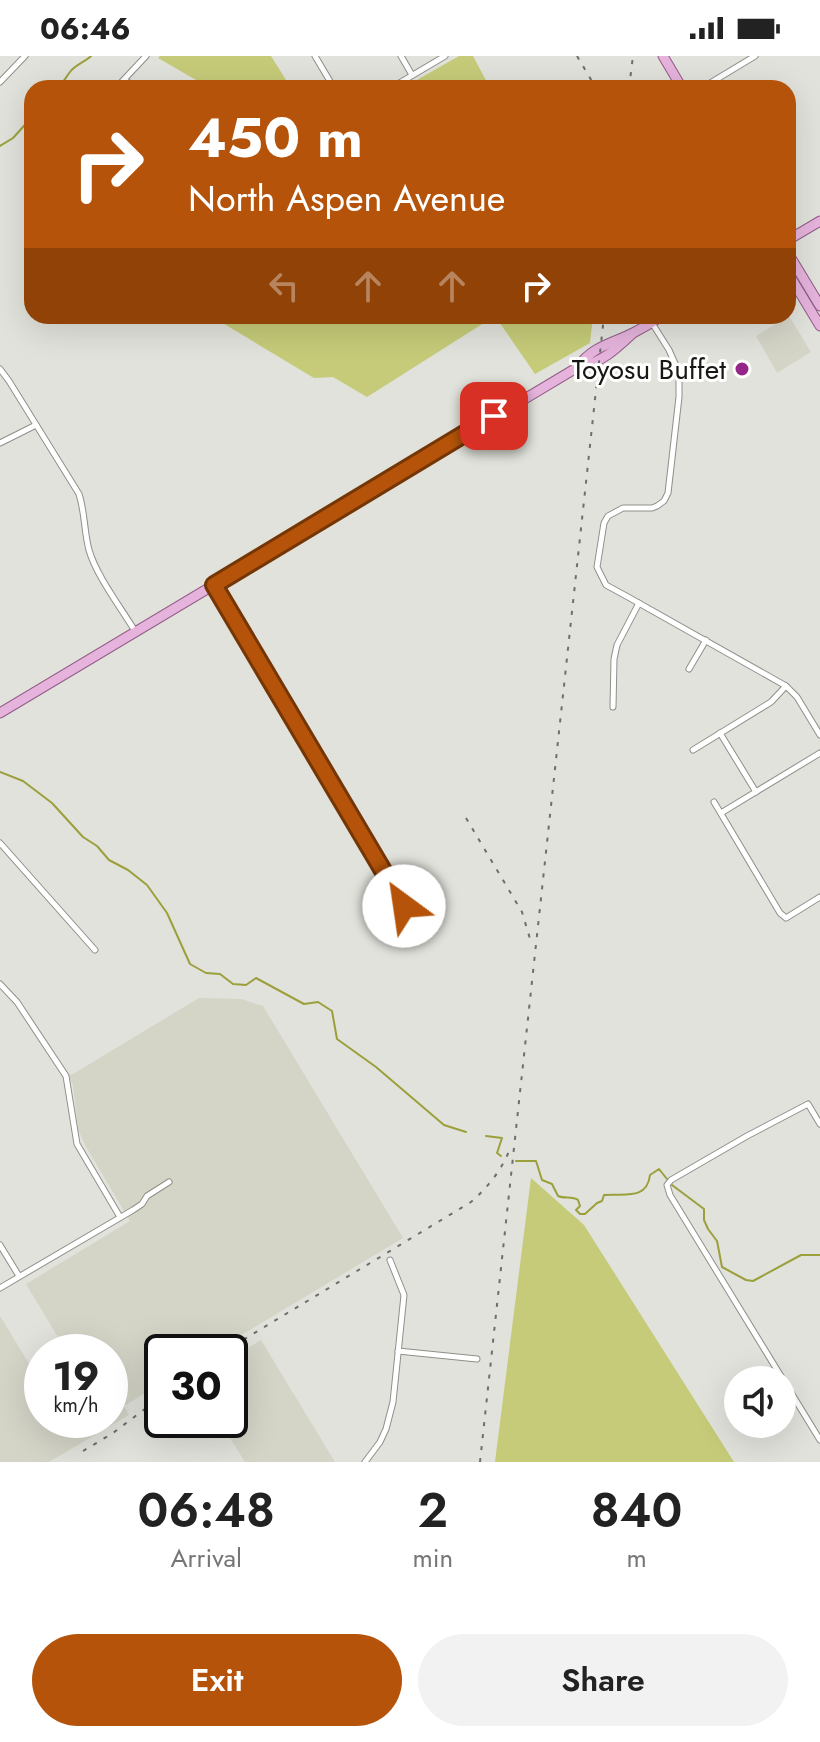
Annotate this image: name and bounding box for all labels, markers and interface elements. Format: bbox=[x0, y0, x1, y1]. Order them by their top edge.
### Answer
text: 06:46 bbox=[40, 7, 131, 50]
text: 450 m bbox=[188, 97, 363, 178]
icon: right bbox=[56, 112, 160, 216]
text: North Aspen Avenue bbox=[188, 172, 505, 224]
icon: left bbox=[262, 264, 306, 308]
icon: ahead bbox=[346, 264, 390, 308]
icon: ahead bbox=[430, 264, 474, 308]
icon: right bbox=[514, 264, 558, 308]
place label: Toyosu Buffet bbox=[572, 349, 726, 390]
marker: Toyosu Buffet bbox=[733, 360, 751, 378]
pin bbox=[460, 382, 528, 450]
icon: arrive bbox=[472, 394, 516, 438]
position arrow bbox=[362, 864, 446, 948]
speed limit sign: 30 bbox=[144, 1334, 248, 1438]
text: 19 bbox=[52, 1347, 100, 1405]
map controls bbox=[724, 1366, 796, 1438]
button: sound bbox=[724, 1366, 796, 1438]
text: km/h bbox=[53, 1391, 99, 1420]
text: 06:48 bbox=[138, 1476, 275, 1545]
text: 2 bbox=[418, 1476, 448, 1545]
text: 840 bbox=[591, 1476, 682, 1545]
text: Arrival bbox=[170, 1539, 242, 1577]
text: min bbox=[413, 1539, 453, 1577]
text: m bbox=[626, 1539, 647, 1577]
button: Exit bbox=[32, 1634, 402, 1726]
button: Share bbox=[418, 1634, 788, 1726]

